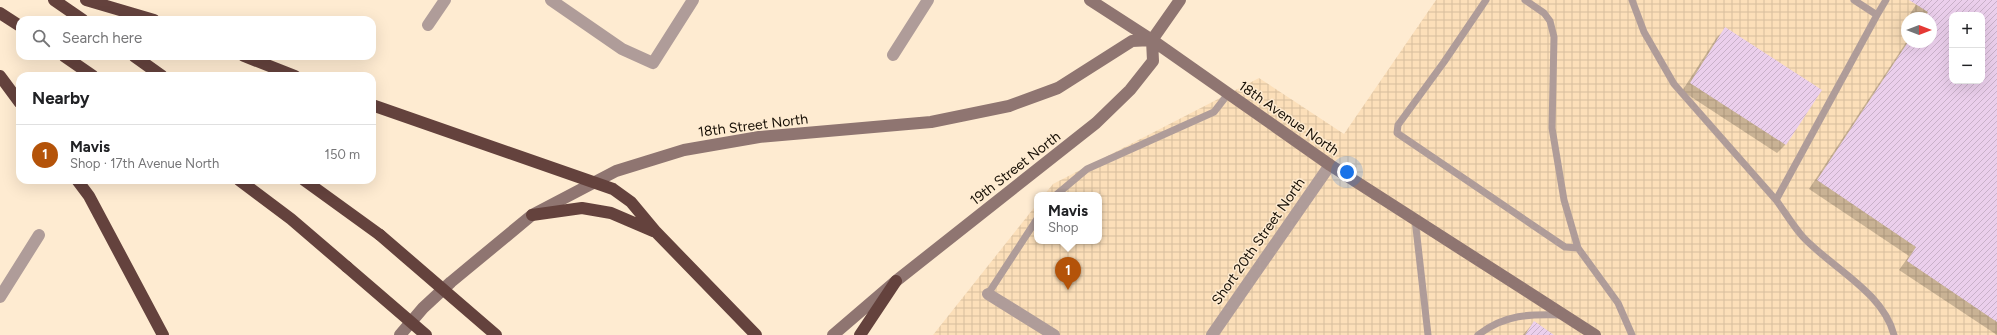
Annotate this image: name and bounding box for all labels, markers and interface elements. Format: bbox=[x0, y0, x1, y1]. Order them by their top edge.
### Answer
north arrow bbox=[1901, 12, 1937, 48]
map controls bbox=[1949, 12, 1985, 84]
button: + bbox=[1949, 12, 1985, 48]
search box bbox=[16, 16, 376, 60]
icon: search bbox=[30, 27, 52, 49]
text: Search here bbox=[62, 29, 142, 47]
button: − bbox=[1949, 48, 1985, 84]
street label: 18th Avenue North bbox=[1235, 77, 1342, 159]
text: Nearby bbox=[32, 88, 90, 108]
street label: 18th Street North bbox=[697, 110, 809, 141]
street label: 19th Street North bbox=[967, 128, 1064, 209]
text: Mavis bbox=[70, 138, 110, 156]
text: 1 bbox=[42, 147, 48, 162]
text: 150 m bbox=[325, 147, 360, 162]
text: Shop · 17th Avenue North bbox=[70, 156, 219, 171]
your location bbox=[1337, 162, 1357, 182]
street label: Short 20th Street North bbox=[1208, 174, 1309, 308]
popup bbox=[1034, 192, 1102, 244]
text: Mavis bbox=[1048, 202, 1088, 220]
text: Shop bbox=[1048, 220, 1079, 235]
pin: 1 bbox=[1055, 257, 1081, 290]

